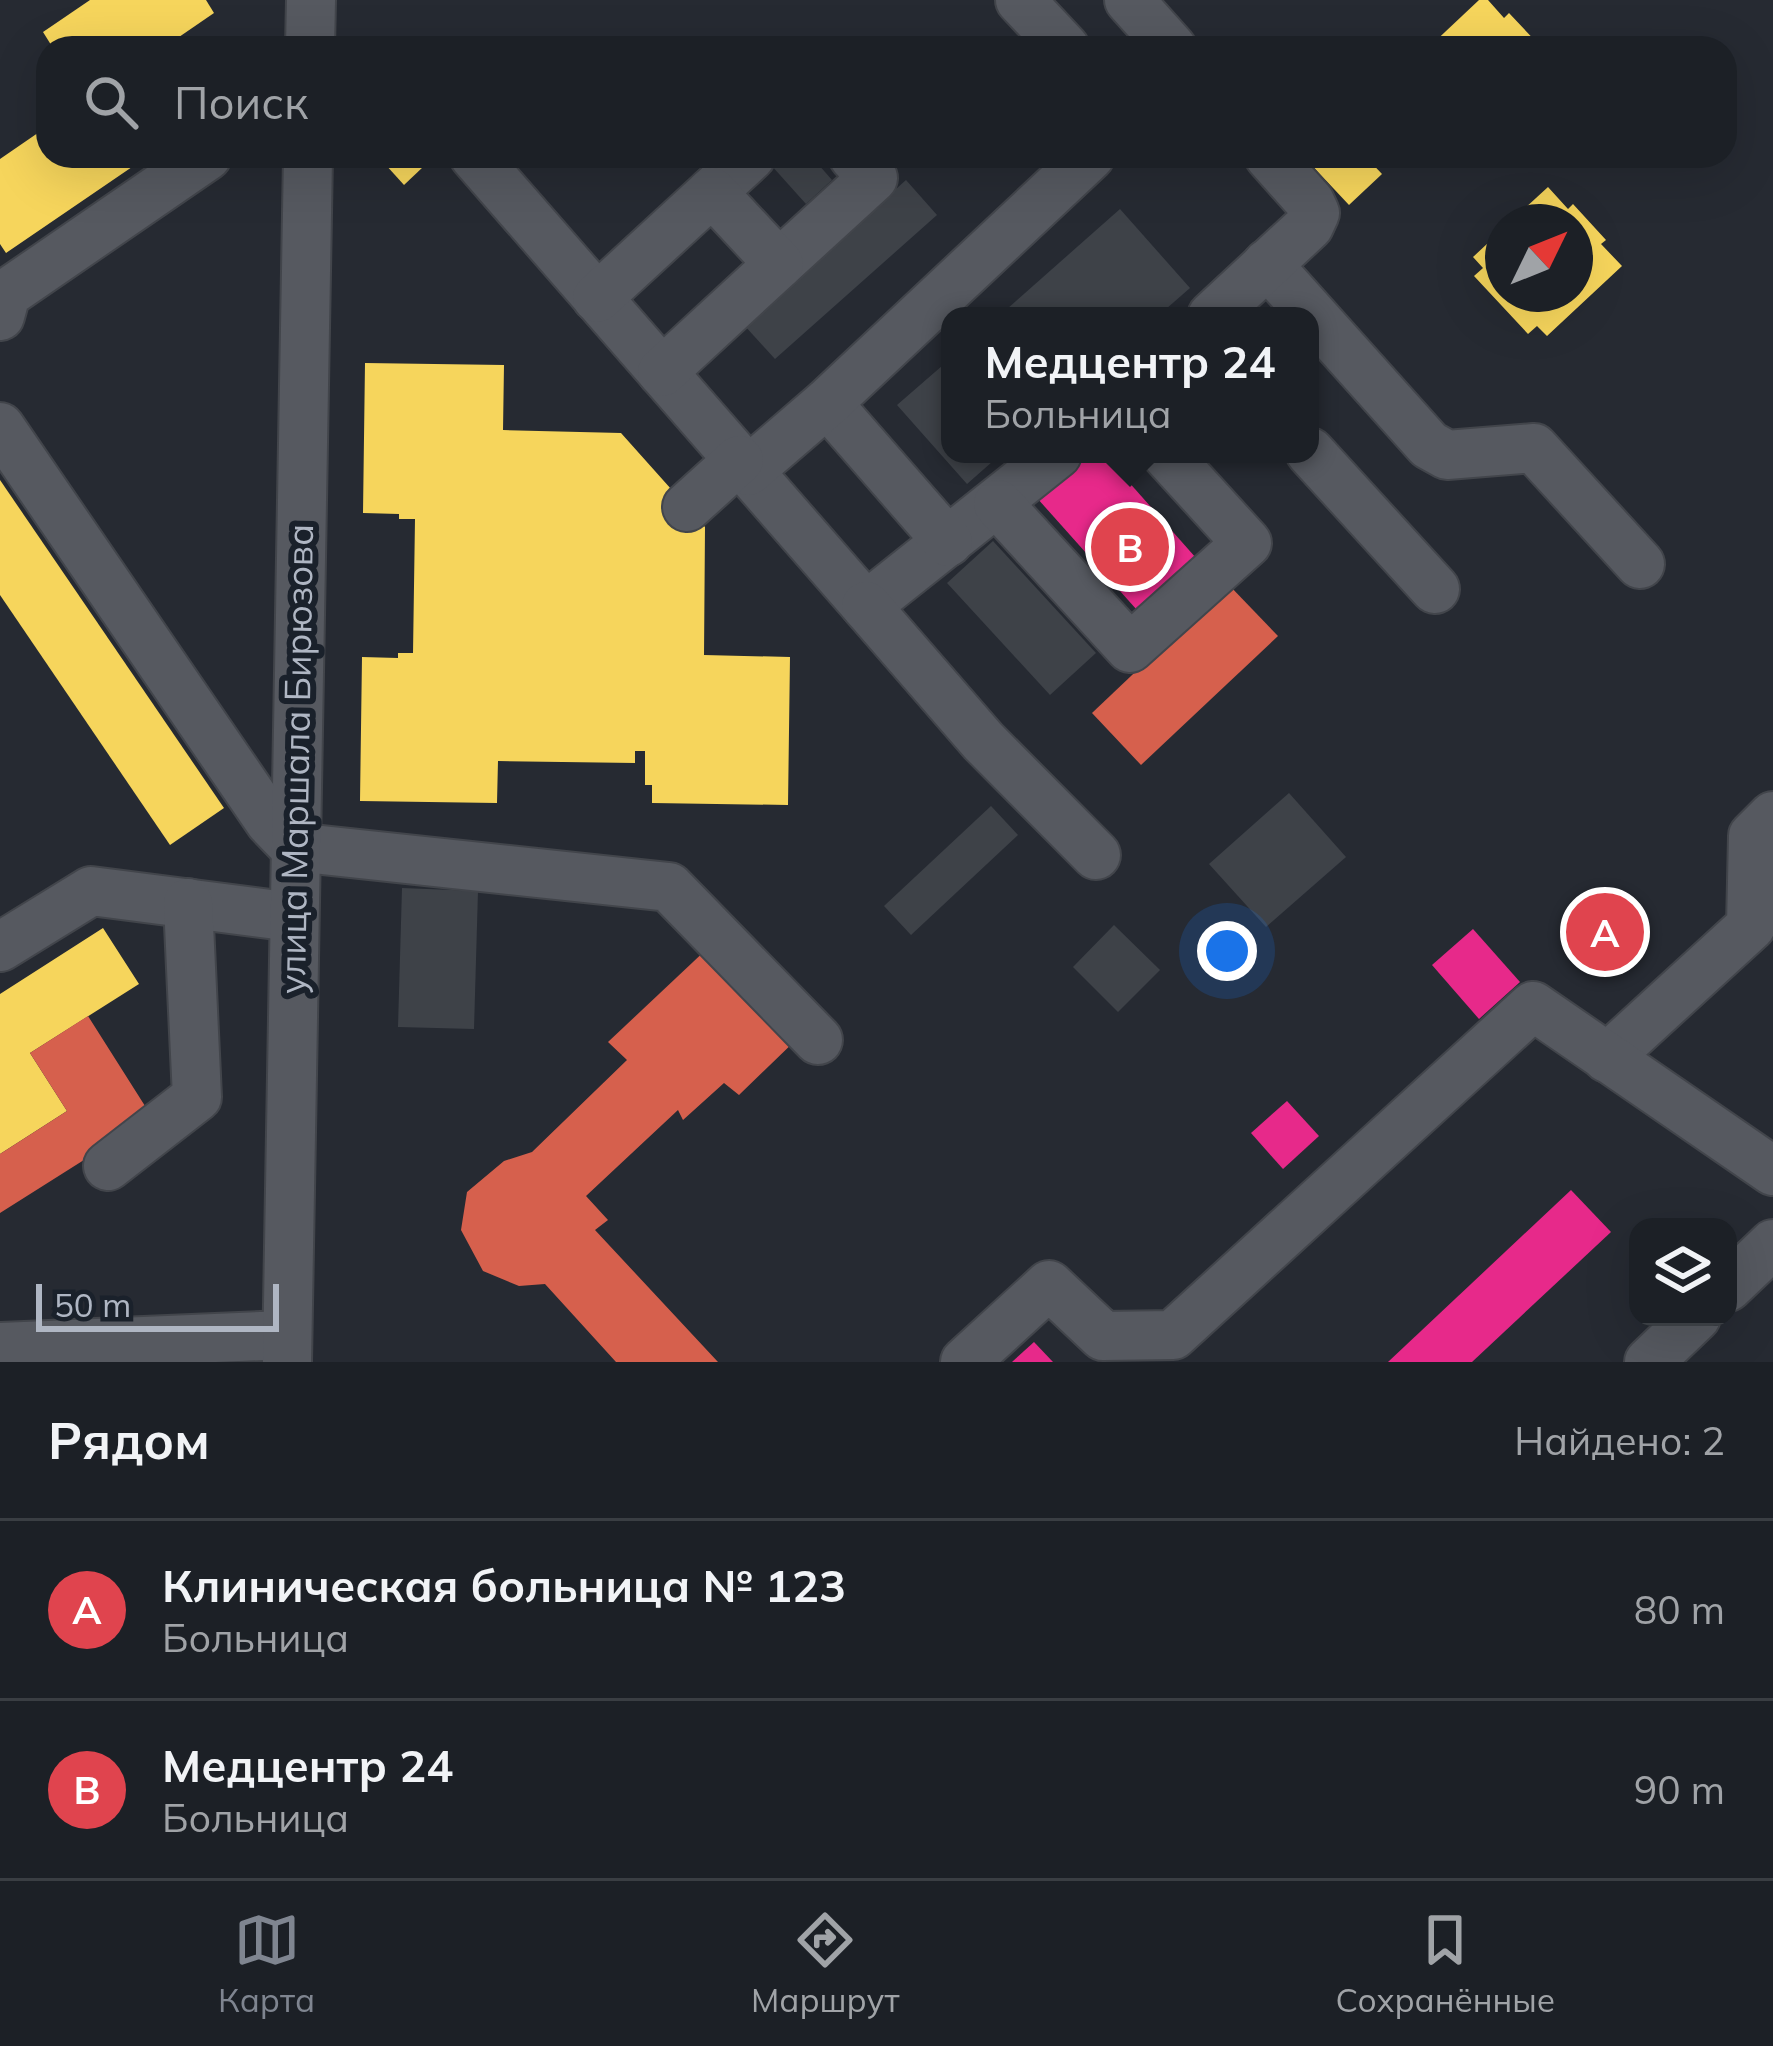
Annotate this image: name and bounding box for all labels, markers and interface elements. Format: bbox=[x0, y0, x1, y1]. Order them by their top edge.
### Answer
search box bbox=[36, 36, 1737, 168]
icon: search bbox=[78, 69, 144, 135]
text: Поиск bbox=[174, 74, 308, 130]
north arrow bbox=[1485, 204, 1593, 312]
popup bbox=[941, 307, 1319, 463]
text: Медцентр 24 bbox=[984, 333, 1276, 389]
text: Больница bbox=[984, 389, 1172, 438]
pin: B bbox=[1091, 502, 1169, 592]
street label: улица Маршала Бирюзова bbox=[269, 523, 322, 995]
pin: A bbox=[1566, 887, 1644, 977]
your location bbox=[1197, 921, 1257, 981]
map controls bbox=[1629, 1218, 1737, 1326]
button: layers bbox=[1629, 1218, 1737, 1326]
scale bar bbox=[36, 1278, 279, 1331]
text: 50 m bbox=[54, 1284, 131, 1325]
text: Рядом bbox=[48, 1408, 210, 1472]
text: Найдено: 2 bbox=[1514, 1416, 1725, 1465]
text: Клиническая больница № 123 bbox=[162, 1557, 846, 1613]
text: A bbox=[72, 1585, 102, 1634]
text: 80 m bbox=[1634, 1585, 1725, 1634]
text: Больница bbox=[162, 1613, 349, 1662]
text: Медцентр 24 bbox=[162, 1737, 453, 1793]
text: B bbox=[74, 1765, 100, 1814]
text: 90 m bbox=[1634, 1765, 1725, 1814]
text: Больница bbox=[162, 1793, 349, 1842]
tab: Карта bbox=[218, 1907, 315, 2020]
tab: Маршрут bbox=[751, 1907, 899, 2020]
tab: Сохранённые bbox=[1335, 1907, 1555, 2020]

